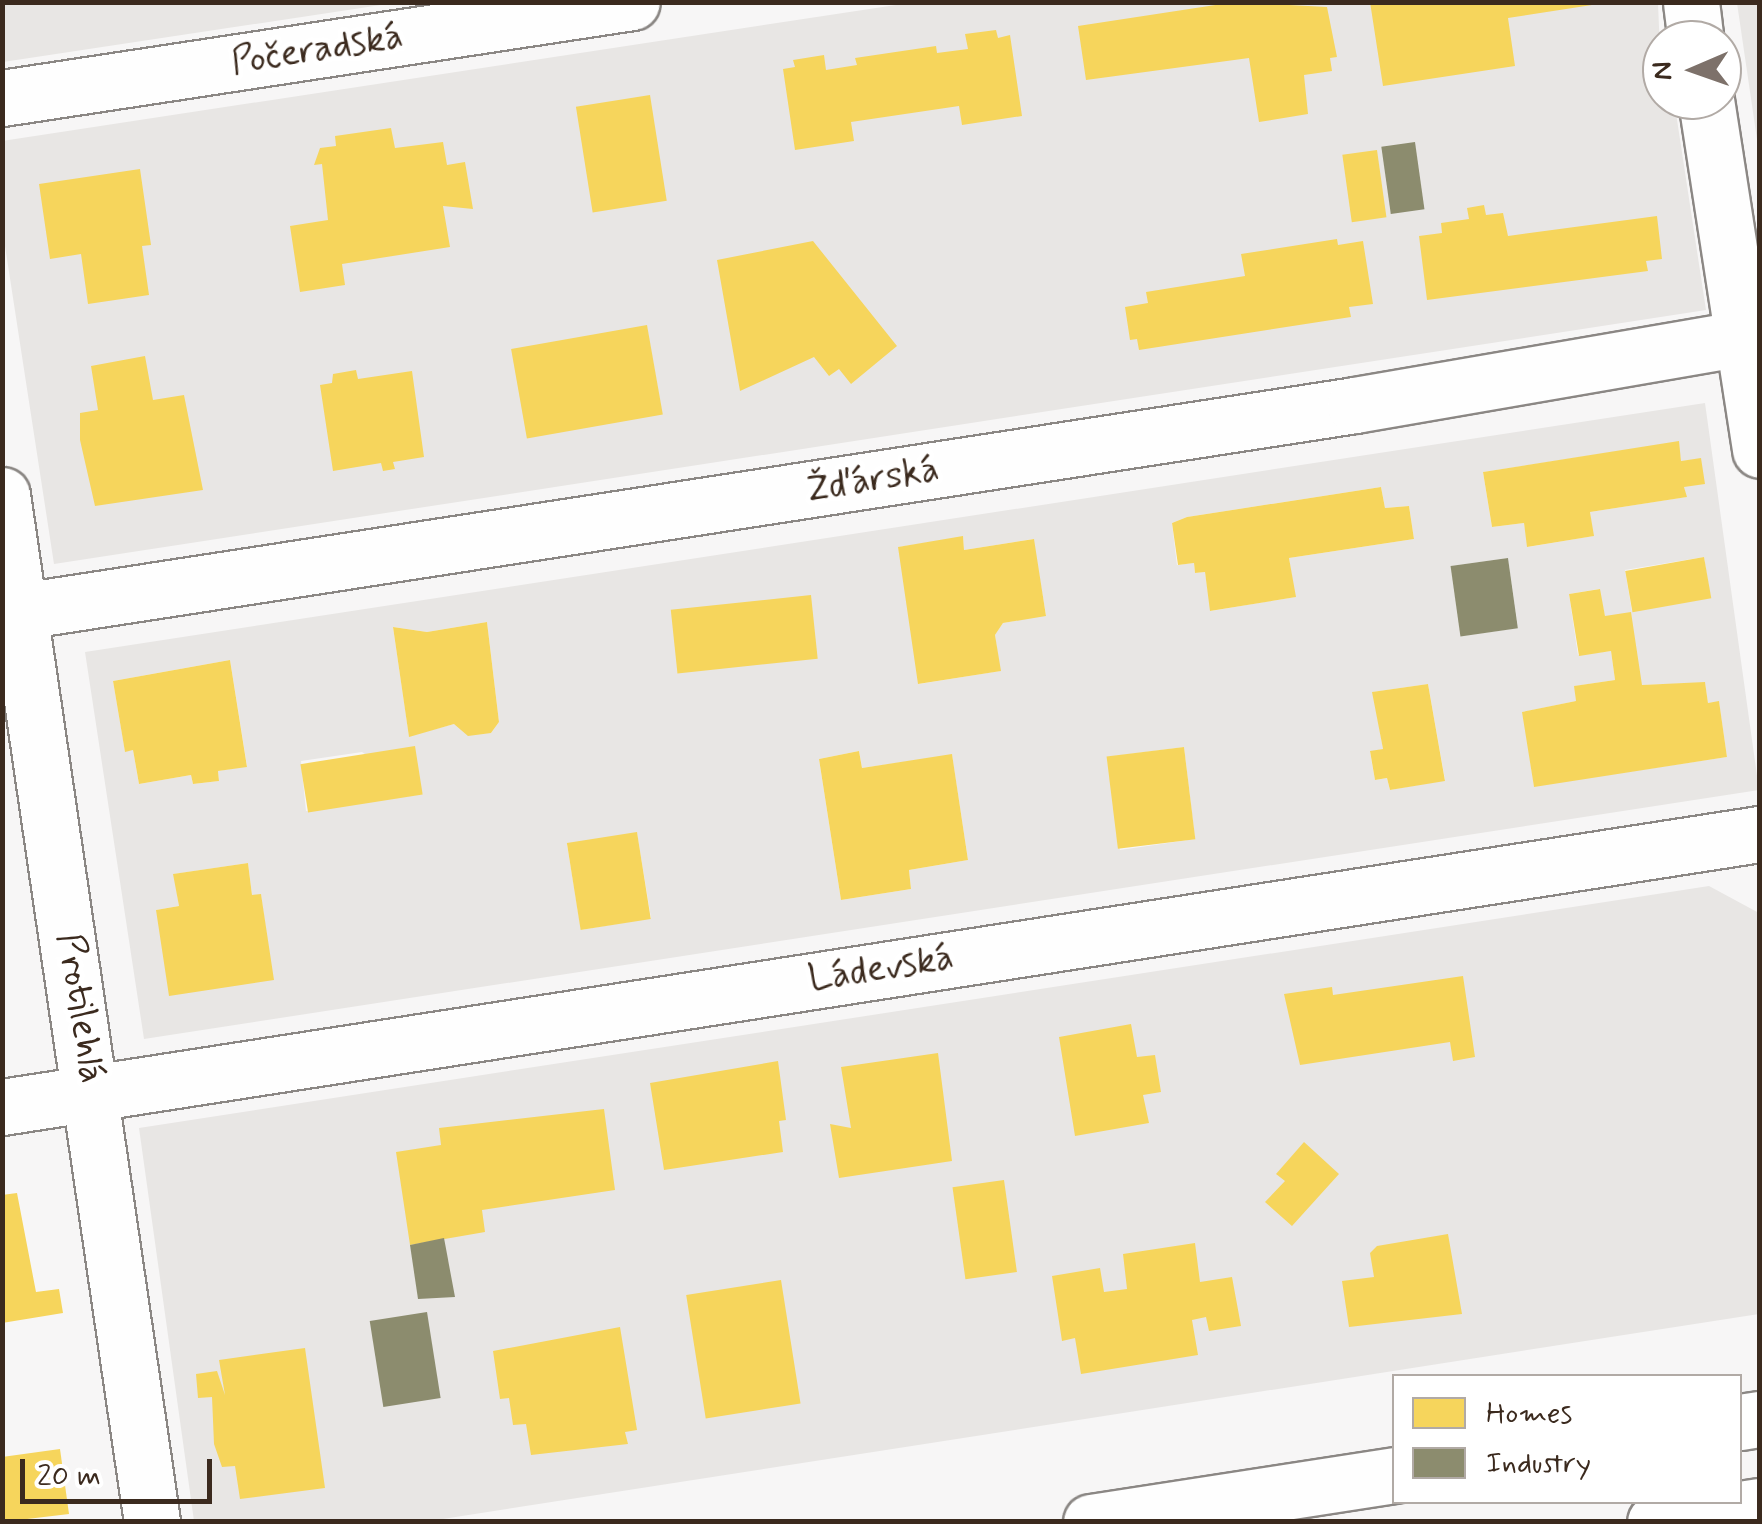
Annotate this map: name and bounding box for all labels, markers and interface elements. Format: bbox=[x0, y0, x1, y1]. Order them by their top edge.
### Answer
street label: Počeradská bbox=[228, 14, 406, 86]
north arrow bbox=[1642, 20, 1742, 120]
text: N bbox=[1645, 61, 1682, 81]
street label: Žďárská bbox=[804, 447, 942, 513]
street label: Protilehlá bbox=[46, 930, 114, 1086]
street label: Ládevská bbox=[805, 935, 957, 1003]
legend bbox=[1392, 1374, 1742, 1504]
text: Homes bbox=[1486, 1394, 1572, 1433]
scale bar bbox=[25, 1439, 218, 1501]
text: Industry bbox=[1486, 1444, 1591, 1483]
text: 20 m bbox=[37, 1457, 101, 1496]

